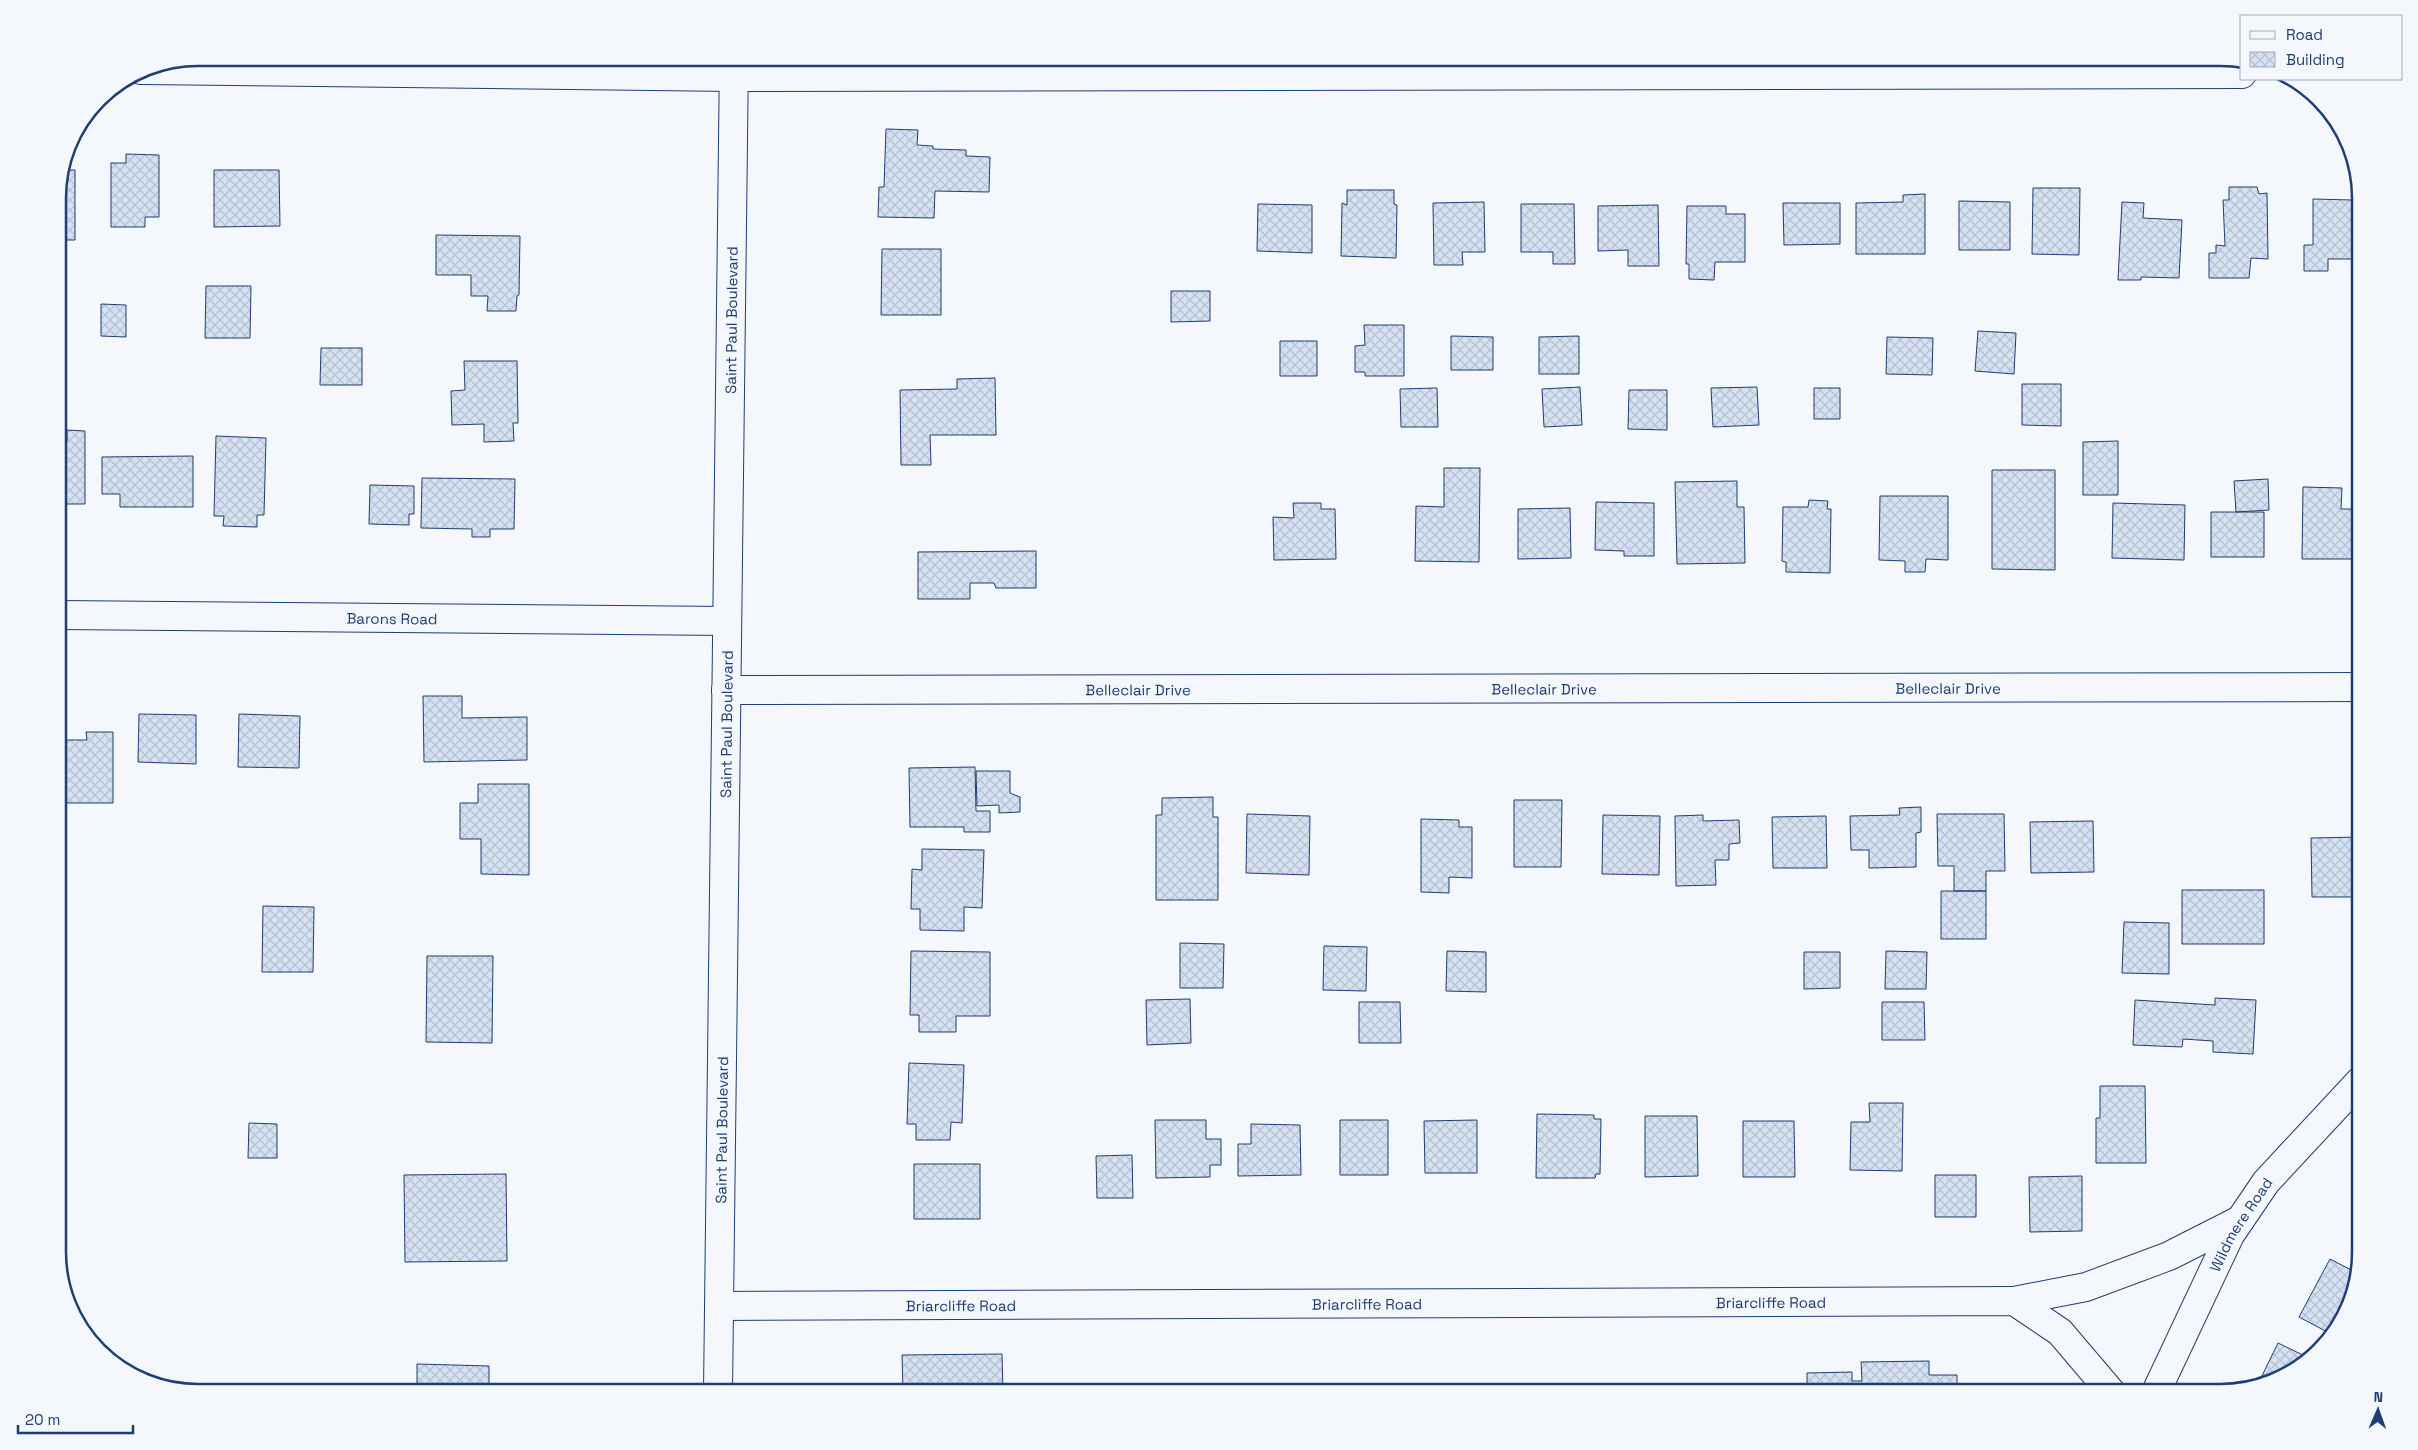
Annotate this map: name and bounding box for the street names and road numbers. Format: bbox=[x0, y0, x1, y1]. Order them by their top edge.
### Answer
street label: Saint Paul Boulevard bbox=[720, 246, 741, 394]
street label: Barons Road bbox=[346, 608, 438, 628]
street label: Saint Paul Boulevard bbox=[716, 650, 736, 798]
street label: Belleclair Drive bbox=[1895, 678, 2001, 697]
street label: Belleclair Drive bbox=[1491, 679, 1597, 698]
street label: Belleclair Drive bbox=[1085, 680, 1191, 699]
street label: Saint Paul Boulevard bbox=[711, 1056, 732, 1204]
street label: Wildmere Road bbox=[2205, 1173, 2276, 1274]
street label: Briarcliffe Road bbox=[1716, 1292, 1826, 1312]
street label: Briarcliffe Road bbox=[1312, 1294, 1422, 1313]
street label: Briarcliffe Road bbox=[906, 1295, 1016, 1315]

